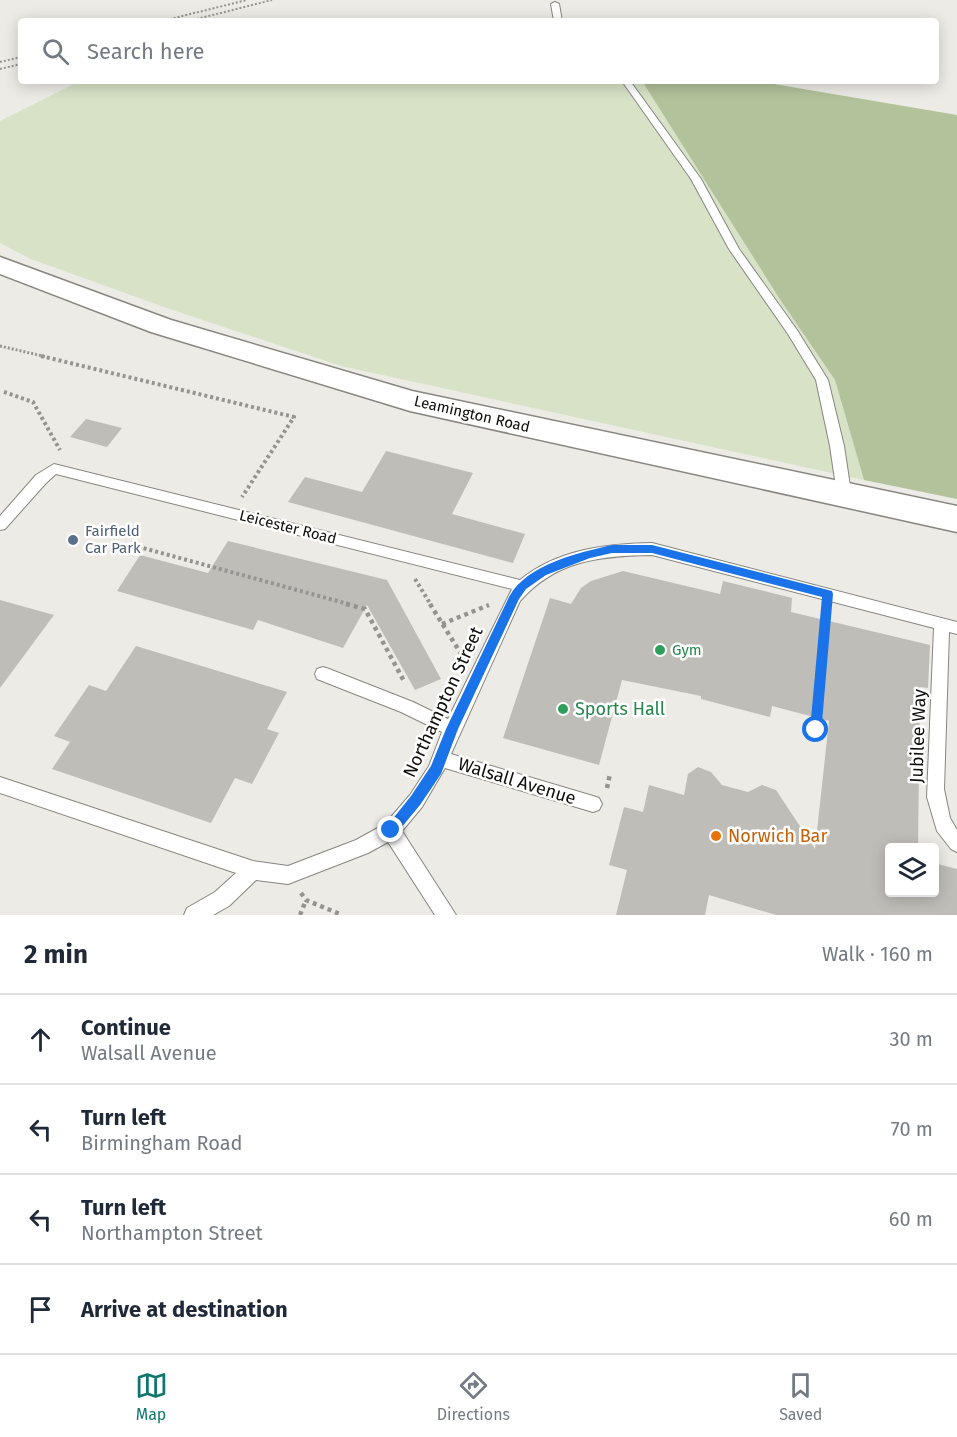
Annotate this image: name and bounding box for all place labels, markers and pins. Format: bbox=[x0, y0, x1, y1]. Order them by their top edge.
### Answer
place label: Fairfield Car Park bbox=[85, 522, 141, 557]
marker: Fairfield Car Park bbox=[66, 533, 80, 547]
place label: Gym bbox=[672, 641, 702, 659]
marker: Gym bbox=[653, 643, 667, 657]
place label: Sports Hall bbox=[575, 698, 665, 720]
marker: Sports Hall bbox=[556, 702, 570, 716]
place label: Norwich Bar bbox=[728, 825, 827, 847]
marker: Norwich Bar bbox=[709, 829, 723, 843]

